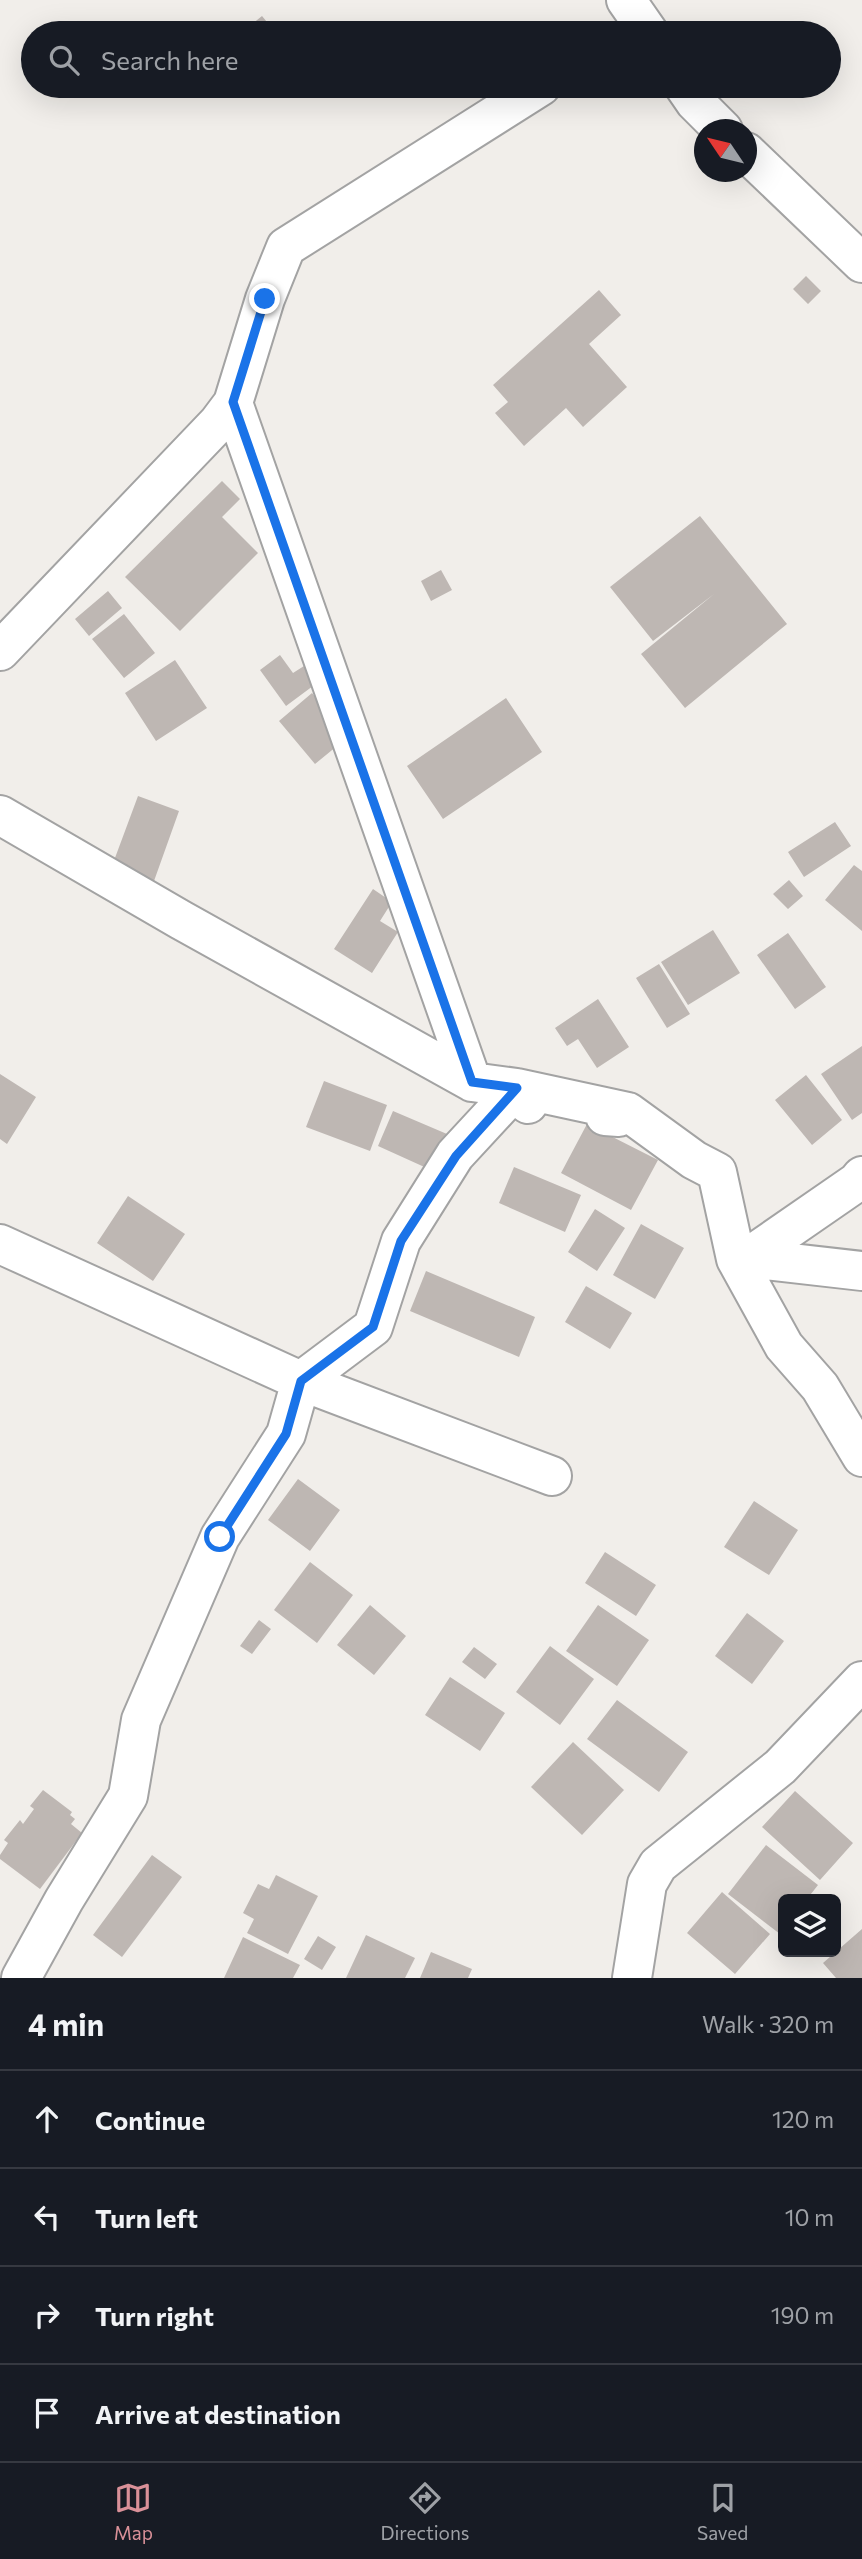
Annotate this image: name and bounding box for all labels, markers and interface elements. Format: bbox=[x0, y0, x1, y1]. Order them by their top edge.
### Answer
search box bbox=[21, 21, 841, 98]
icon: search bbox=[45, 41, 83, 79]
text: Search here bbox=[101, 44, 239, 75]
north arrow bbox=[694, 119, 757, 182]
route end bbox=[249, 283, 280, 314]
route start bbox=[204, 1521, 235, 1552]
map controls bbox=[778, 1894, 841, 1957]
button: layers bbox=[778, 1894, 841, 1957]
text: 4 min bbox=[28, 2005, 104, 2042]
text: Walk · 320 m bbox=[702, 2010, 834, 2038]
icon: ahead bbox=[28, 2100, 66, 2138]
text: Continue bbox=[95, 2104, 205, 2135]
text: 120 m bbox=[772, 2105, 834, 2133]
icon: left bbox=[28, 2198, 66, 2236]
text: Turn left bbox=[95, 2202, 198, 2233]
text: 10 m bbox=[785, 2203, 834, 2231]
icon: right bbox=[28, 2296, 66, 2334]
text: Turn right bbox=[95, 2300, 214, 2331]
text: 190 m bbox=[771, 2301, 834, 2329]
icon: arrive bbox=[28, 2394, 66, 2432]
text: Arrive at destination bbox=[95, 2398, 341, 2429]
tab: Map bbox=[114, 2479, 153, 2544]
tab: Directions bbox=[380, 2479, 470, 2544]
tab: Saved bbox=[697, 2479, 748, 2544]

